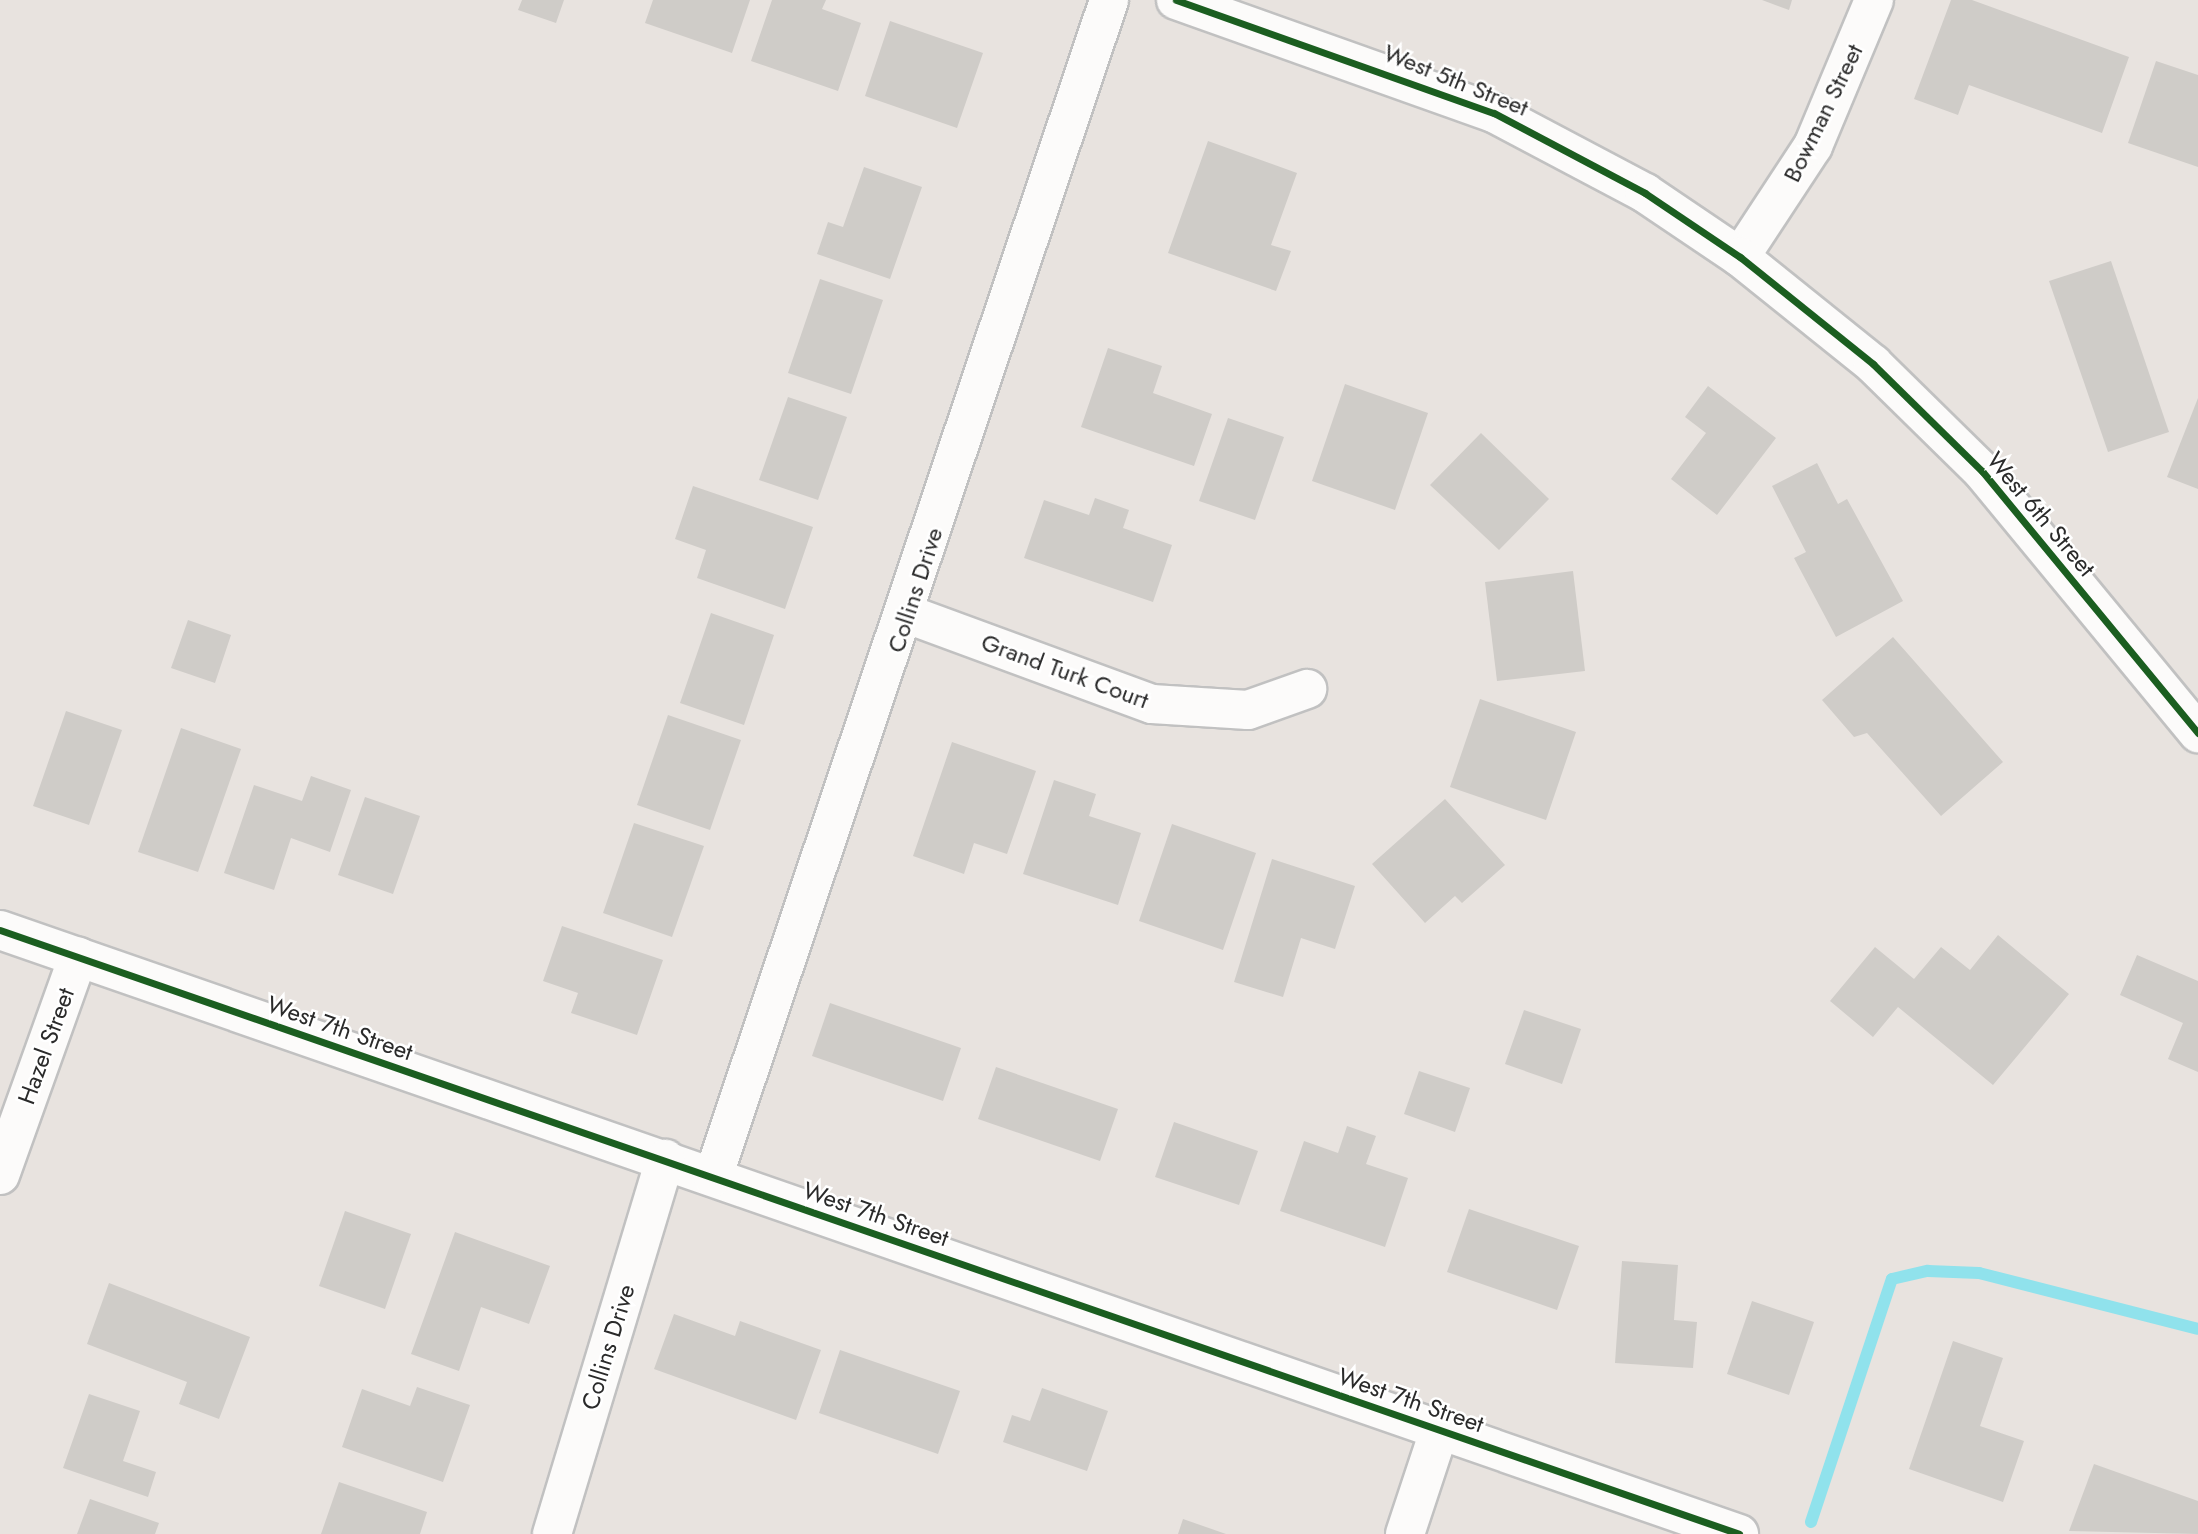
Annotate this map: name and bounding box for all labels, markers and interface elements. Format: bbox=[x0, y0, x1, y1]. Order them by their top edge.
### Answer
street label: West 5th Street bbox=[1380, 38, 1532, 122]
street label: Bowman Street bbox=[1777, 39, 1869, 187]
street label: West 6th Street bbox=[1981, 446, 2101, 582]
street label: Collins Drive bbox=[881, 524, 949, 656]
street label: Grand Turk Court bbox=[977, 627, 1153, 715]
street label: Hazel Street bbox=[12, 984, 80, 1108]
street label: West 7th Street bbox=[263, 990, 417, 1066]
street label: West 7th Street bbox=[799, 1176, 953, 1252]
street label: Collins Drive bbox=[575, 1281, 641, 1413]
street label: West 7th Street bbox=[1334, 1362, 1488, 1438]

